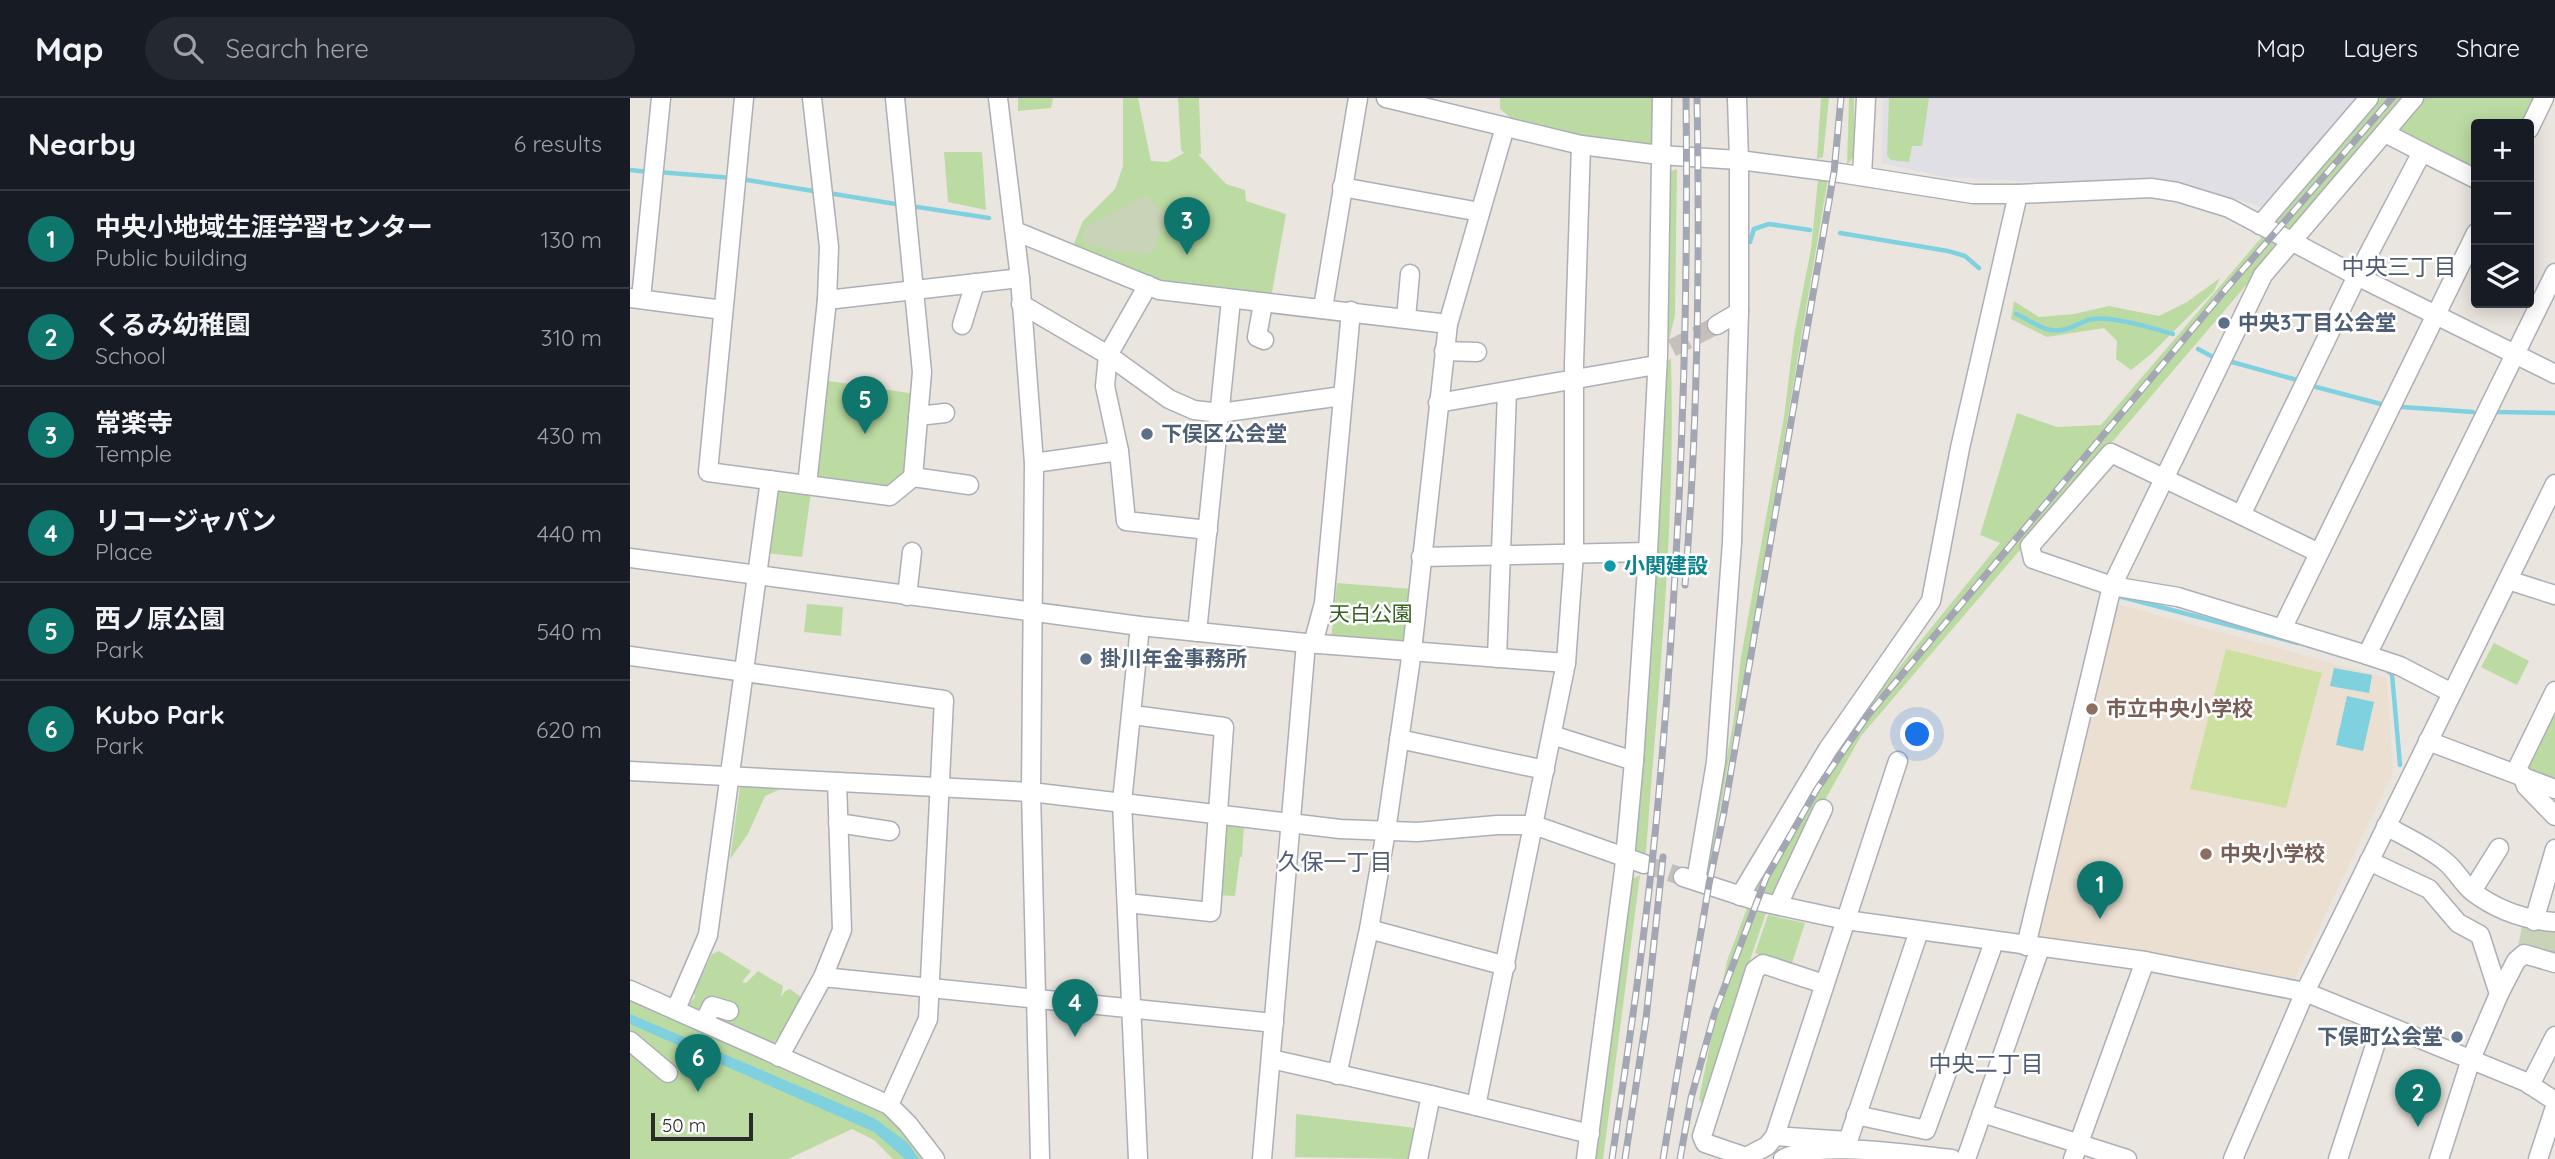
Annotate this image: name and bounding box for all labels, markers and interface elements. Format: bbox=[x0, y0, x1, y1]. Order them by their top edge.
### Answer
search box bbox=[145, 17, 635, 80]
text: Map bbox=[35, 28, 103, 69]
icon: search bbox=[169, 29, 207, 67]
text: Search here bbox=[225, 32, 369, 65]
text: Map bbox=[2256, 33, 2305, 63]
text: Layers bbox=[2343, 33, 2418, 63]
text: Share bbox=[2456, 33, 2520, 63]
map controls bbox=[2471, 119, 2534, 308]
button: + bbox=[2471, 119, 2534, 182]
text: Nearby bbox=[28, 125, 136, 163]
text: 6 results bbox=[514, 129, 602, 158]
button: − bbox=[2471, 182, 2534, 245]
pin: 3 bbox=[1164, 197, 1210, 255]
text: 中央小地域生涯学習センター bbox=[95, 210, 433, 243]
text: 1 bbox=[47, 225, 55, 254]
text: 130 m bbox=[540, 225, 602, 254]
text: Public building bbox=[95, 243, 248, 272]
button: layers bbox=[2471, 245, 2534, 308]
district label: 中央三丁目 bbox=[2342, 252, 2457, 281]
text: くるみ幼稚園 bbox=[95, 308, 250, 341]
place label: 中央3丁目公会堂 bbox=[2238, 309, 2396, 335]
marker: 中央3丁目公会堂 bbox=[2216, 315, 2232, 331]
text: 2 bbox=[44, 323, 58, 352]
text: 310 m bbox=[540, 323, 602, 352]
text: School bbox=[95, 341, 166, 370]
pin: 5 bbox=[842, 376, 888, 434]
text: 常楽寺 bbox=[95, 406, 173, 439]
place label: 下俣区公会堂 bbox=[1161, 420, 1287, 446]
text: 3 bbox=[45, 421, 57, 450]
text: 430 m bbox=[537, 421, 602, 450]
marker: 下俣区公会堂 bbox=[1139, 426, 1155, 442]
text: Temple bbox=[95, 439, 172, 468]
text: リコージャパン bbox=[95, 504, 276, 537]
text: 4 bbox=[44, 519, 58, 548]
text: 440 m bbox=[537, 519, 602, 548]
text: Place bbox=[95, 537, 153, 566]
place label: 小関建設 bbox=[1624, 552, 1708, 578]
marker: 小関建設 bbox=[1602, 558, 1618, 574]
park label: 天白公園 bbox=[1329, 600, 1413, 626]
text: 西ノ原公園 bbox=[95, 602, 225, 635]
text: 5 bbox=[44, 617, 58, 646]
text: 540 m bbox=[536, 617, 602, 646]
text: Park bbox=[95, 635, 144, 664]
place label: 掛川年金事務所 bbox=[1100, 645, 1247, 671]
marker: 掛川年金事務所 bbox=[1078, 651, 1094, 667]
place label: 市立中央小学校 bbox=[2106, 695, 2253, 721]
text: Kubo Park bbox=[95, 698, 225, 731]
marker: 市立中央小学校 bbox=[2084, 701, 2100, 717]
text: 6 bbox=[45, 715, 57, 744]
text: 620 m bbox=[536, 715, 602, 744]
your location bbox=[1900, 717, 1934, 751]
text: Park bbox=[95, 731, 144, 760]
place label: 中央小学校 bbox=[2220, 840, 2325, 866]
marker: 中央小学校 bbox=[2198, 846, 2214, 862]
district label: 久保一丁目 bbox=[1278, 847, 1393, 876]
pin: 1 bbox=[2077, 861, 2123, 919]
pin: 4 bbox=[1052, 979, 1098, 1037]
place label: 下俣町公会堂 bbox=[2317, 1023, 2443, 1049]
marker: 下俣町公会堂 bbox=[2449, 1029, 2465, 1045]
pin: 6 bbox=[675, 1034, 721, 1092]
district label: 中央二丁目 bbox=[1929, 1049, 2044, 1078]
pin: 2 bbox=[2395, 1069, 2441, 1127]
scale bar bbox=[651, 1110, 752, 1142]
text: 50 m bbox=[662, 1113, 706, 1137]

